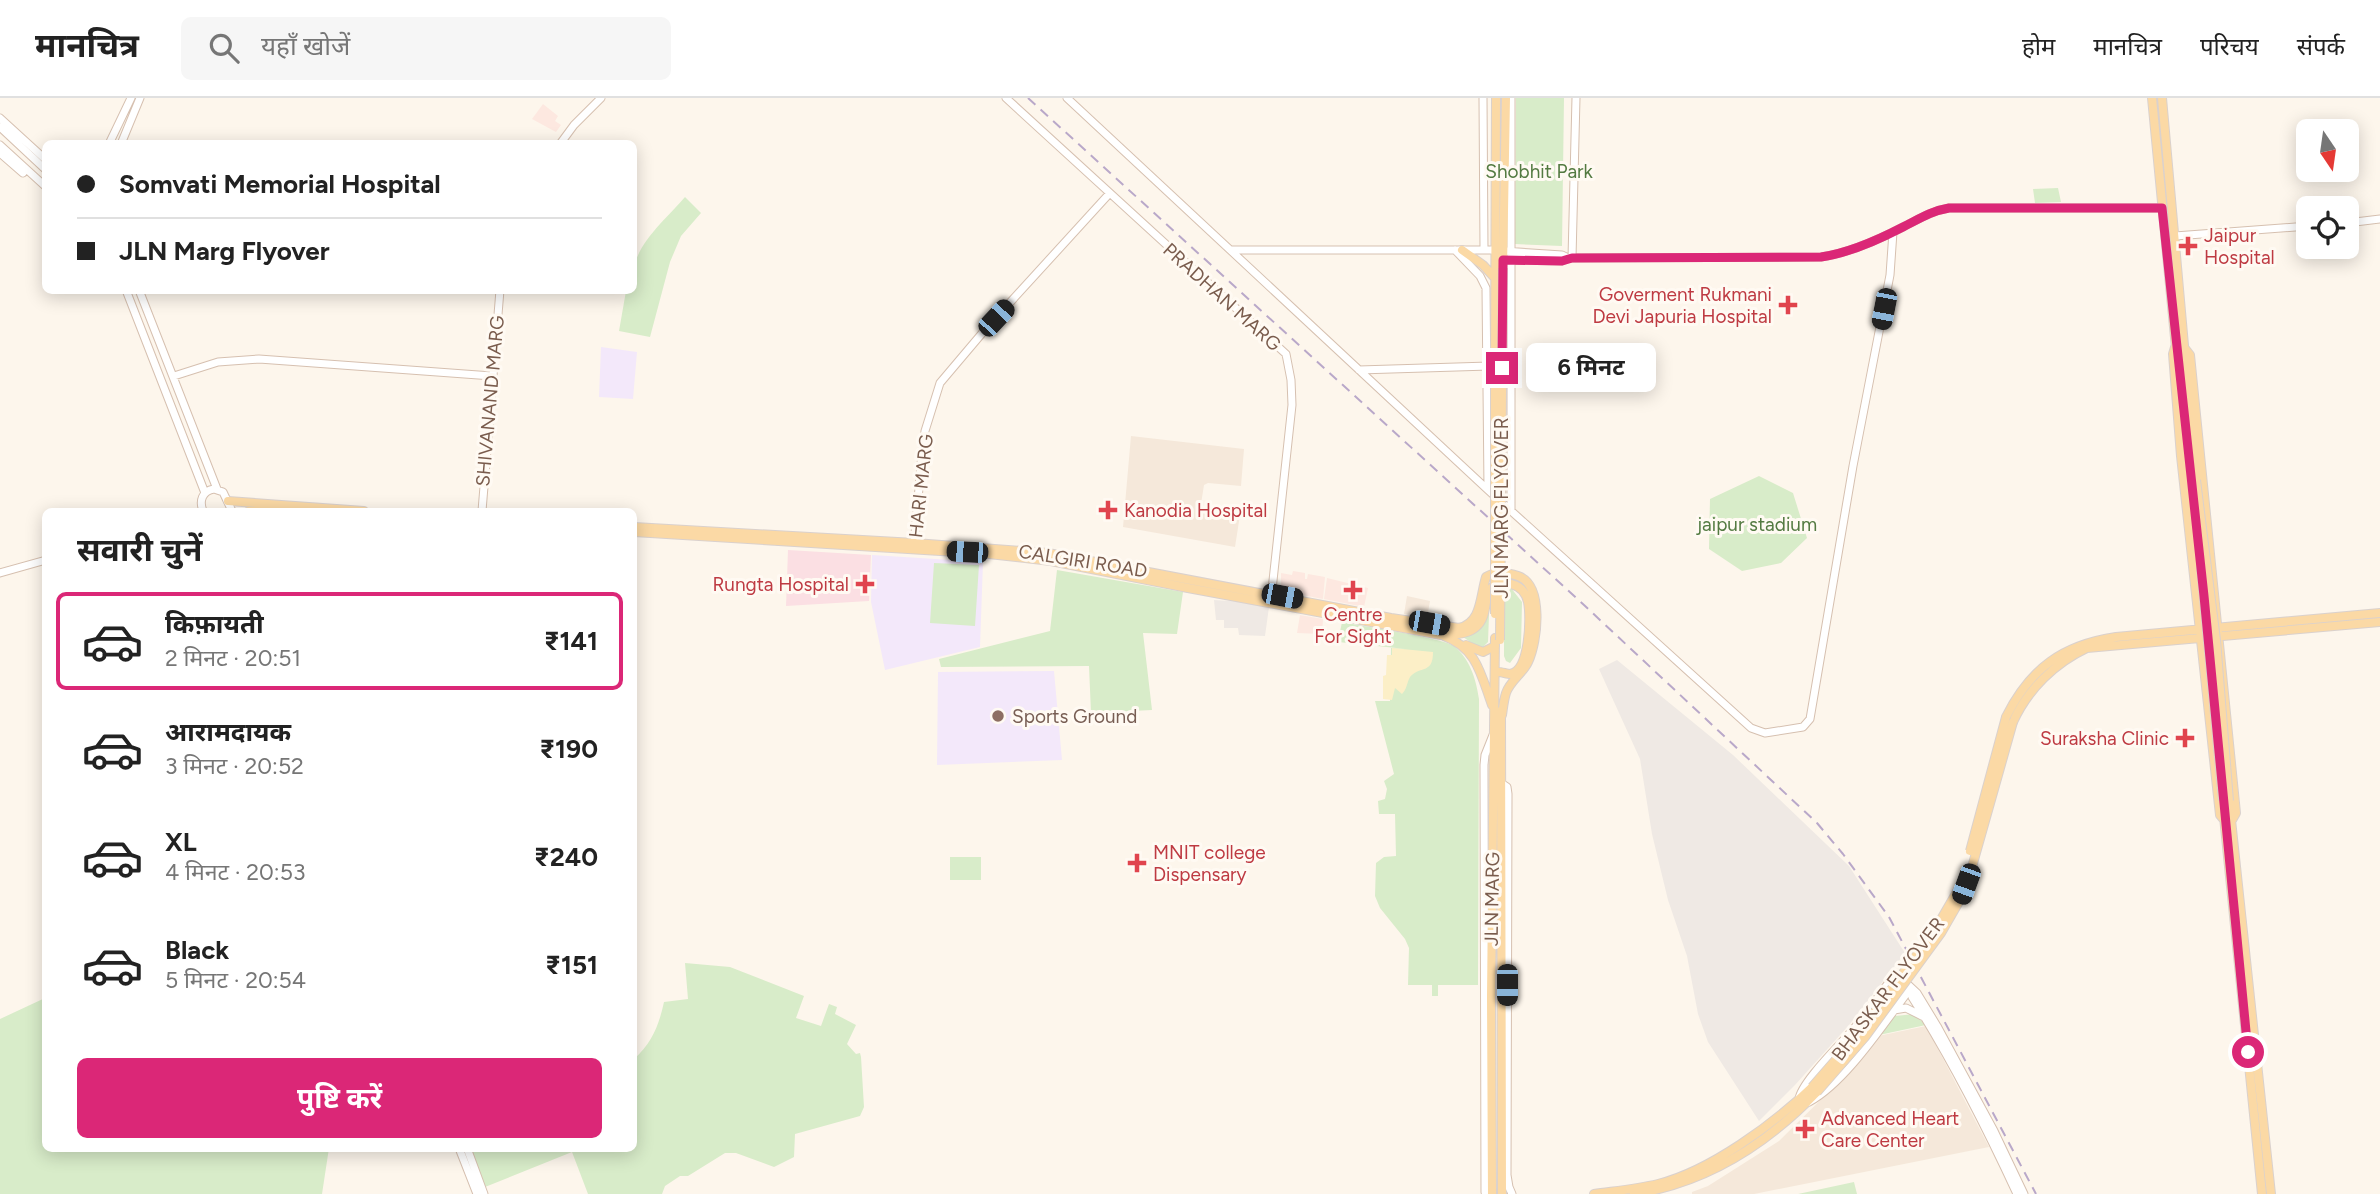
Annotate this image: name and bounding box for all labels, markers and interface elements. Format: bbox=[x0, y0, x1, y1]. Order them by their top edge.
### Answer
search box bbox=[181, 17, 671, 80]
text: मानचित्र bbox=[35, 26, 139, 65]
icon: search bbox=[205, 29, 243, 67]
text: यहाँ खोजें bbox=[261, 30, 350, 62]
text: होम bbox=[2022, 32, 2055, 61]
text: मानचित्र bbox=[2093, 32, 2162, 61]
text: परिचय bbox=[2200, 32, 2259, 61]
text: संपर्क bbox=[2297, 32, 2345, 61]
north arrow bbox=[2296, 119, 2359, 182]
map controls bbox=[2296, 119, 2359, 259]
park label: Shobhit Park bbox=[1485, 160, 1594, 183]
text: Somvati Memorial Hospital bbox=[119, 168, 441, 200]
button: locate bbox=[2296, 196, 2359, 259]
place label: Jaipur Hospital bbox=[2204, 224, 2275, 269]
text: JLN Marg Flyover bbox=[119, 235, 330, 267]
marker: Jaipur Hospital bbox=[2178, 236, 2198, 256]
street label: PRADHAN MARG bbox=[1158, 238, 1286, 356]
place label: Goverment Rukmani Devi Japuria Hospital bbox=[1593, 283, 1772, 328]
car bbox=[1870, 286, 1899, 332]
car bbox=[974, 295, 1019, 341]
marker: Goverment Rukmani Devi Japuria Hospital bbox=[1778, 295, 1798, 315]
street label: SHIVANAND MARG bbox=[471, 315, 509, 487]
callout: 6 मिनट bbox=[1526, 344, 1656, 392]
route end bbox=[1486, 352, 1518, 384]
text: 6 मिनट bbox=[1557, 353, 1625, 381]
street label: JLN MARG FLYOVER bbox=[1490, 417, 1513, 599]
street label: HARI MARG bbox=[904, 433, 938, 539]
place label: Kanodia Hospital bbox=[1124, 499, 1267, 522]
marker: Kanodia Hospital bbox=[1098, 500, 1118, 520]
park label: jaipur stadium bbox=[1696, 513, 1817, 536]
text: सवारी चुनें bbox=[77, 531, 202, 569]
street label: CALGIRI ROAD bbox=[1017, 539, 1149, 583]
car bbox=[946, 540, 989, 564]
place label: Rungta Hospital bbox=[712, 573, 849, 596]
marker: Rungta Hospital bbox=[855, 574, 875, 594]
marker: Centre For Sight bbox=[1343, 580, 1363, 600]
car bbox=[1260, 582, 1305, 610]
place label: Centre For Sight bbox=[1314, 603, 1392, 648]
text: किफ़ायती bbox=[165, 608, 264, 640]
car bbox=[1407, 609, 1452, 637]
icon: car bbox=[81, 610, 144, 673]
text: ₹141 bbox=[544, 625, 598, 657]
text: 2 मिनट · 20:51 bbox=[165, 644, 301, 672]
place label: Sports Ground bbox=[1012, 705, 1137, 728]
marker: Sports Ground bbox=[990, 708, 1006, 724]
text: आरामदायक bbox=[165, 716, 291, 748]
icon: car bbox=[81, 718, 144, 781]
place label: Suraksha Clinic bbox=[2040, 727, 2169, 750]
marker: Suraksha Clinic bbox=[2175, 728, 2195, 748]
text: ₹190 bbox=[539, 733, 598, 765]
text: 3 मिनट · 20:52 bbox=[165, 752, 304, 780]
icon: car bbox=[81, 826, 144, 889]
text: XL bbox=[165, 826, 197, 858]
text: ₹240 bbox=[534, 841, 598, 873]
place label: MNIT college Dispensary bbox=[1153, 841, 1266, 886]
street label: JLN MARG bbox=[1480, 852, 1504, 946]
marker: MNIT college Dispensary bbox=[1127, 853, 1147, 873]
text: 4 मिनट · 20:53 bbox=[165, 858, 305, 886]
car bbox=[1949, 861, 1984, 907]
street label: BHASKAR FLYOVER bbox=[1827, 913, 1950, 1065]
icon: car bbox=[81, 934, 144, 997]
text: Black bbox=[165, 934, 229, 966]
text: ₹151 bbox=[545, 949, 598, 981]
car bbox=[1497, 964, 1518, 1006]
text: 5 मिनट · 20:54 bbox=[165, 966, 306, 994]
route start bbox=[2232, 1036, 2264, 1068]
button: पुष्टि करें bbox=[77, 1058, 602, 1138]
place label: Advanced Heart Care Center bbox=[1821, 1107, 1959, 1152]
marker: Advanced Heart Care Center bbox=[1795, 1119, 1815, 1139]

